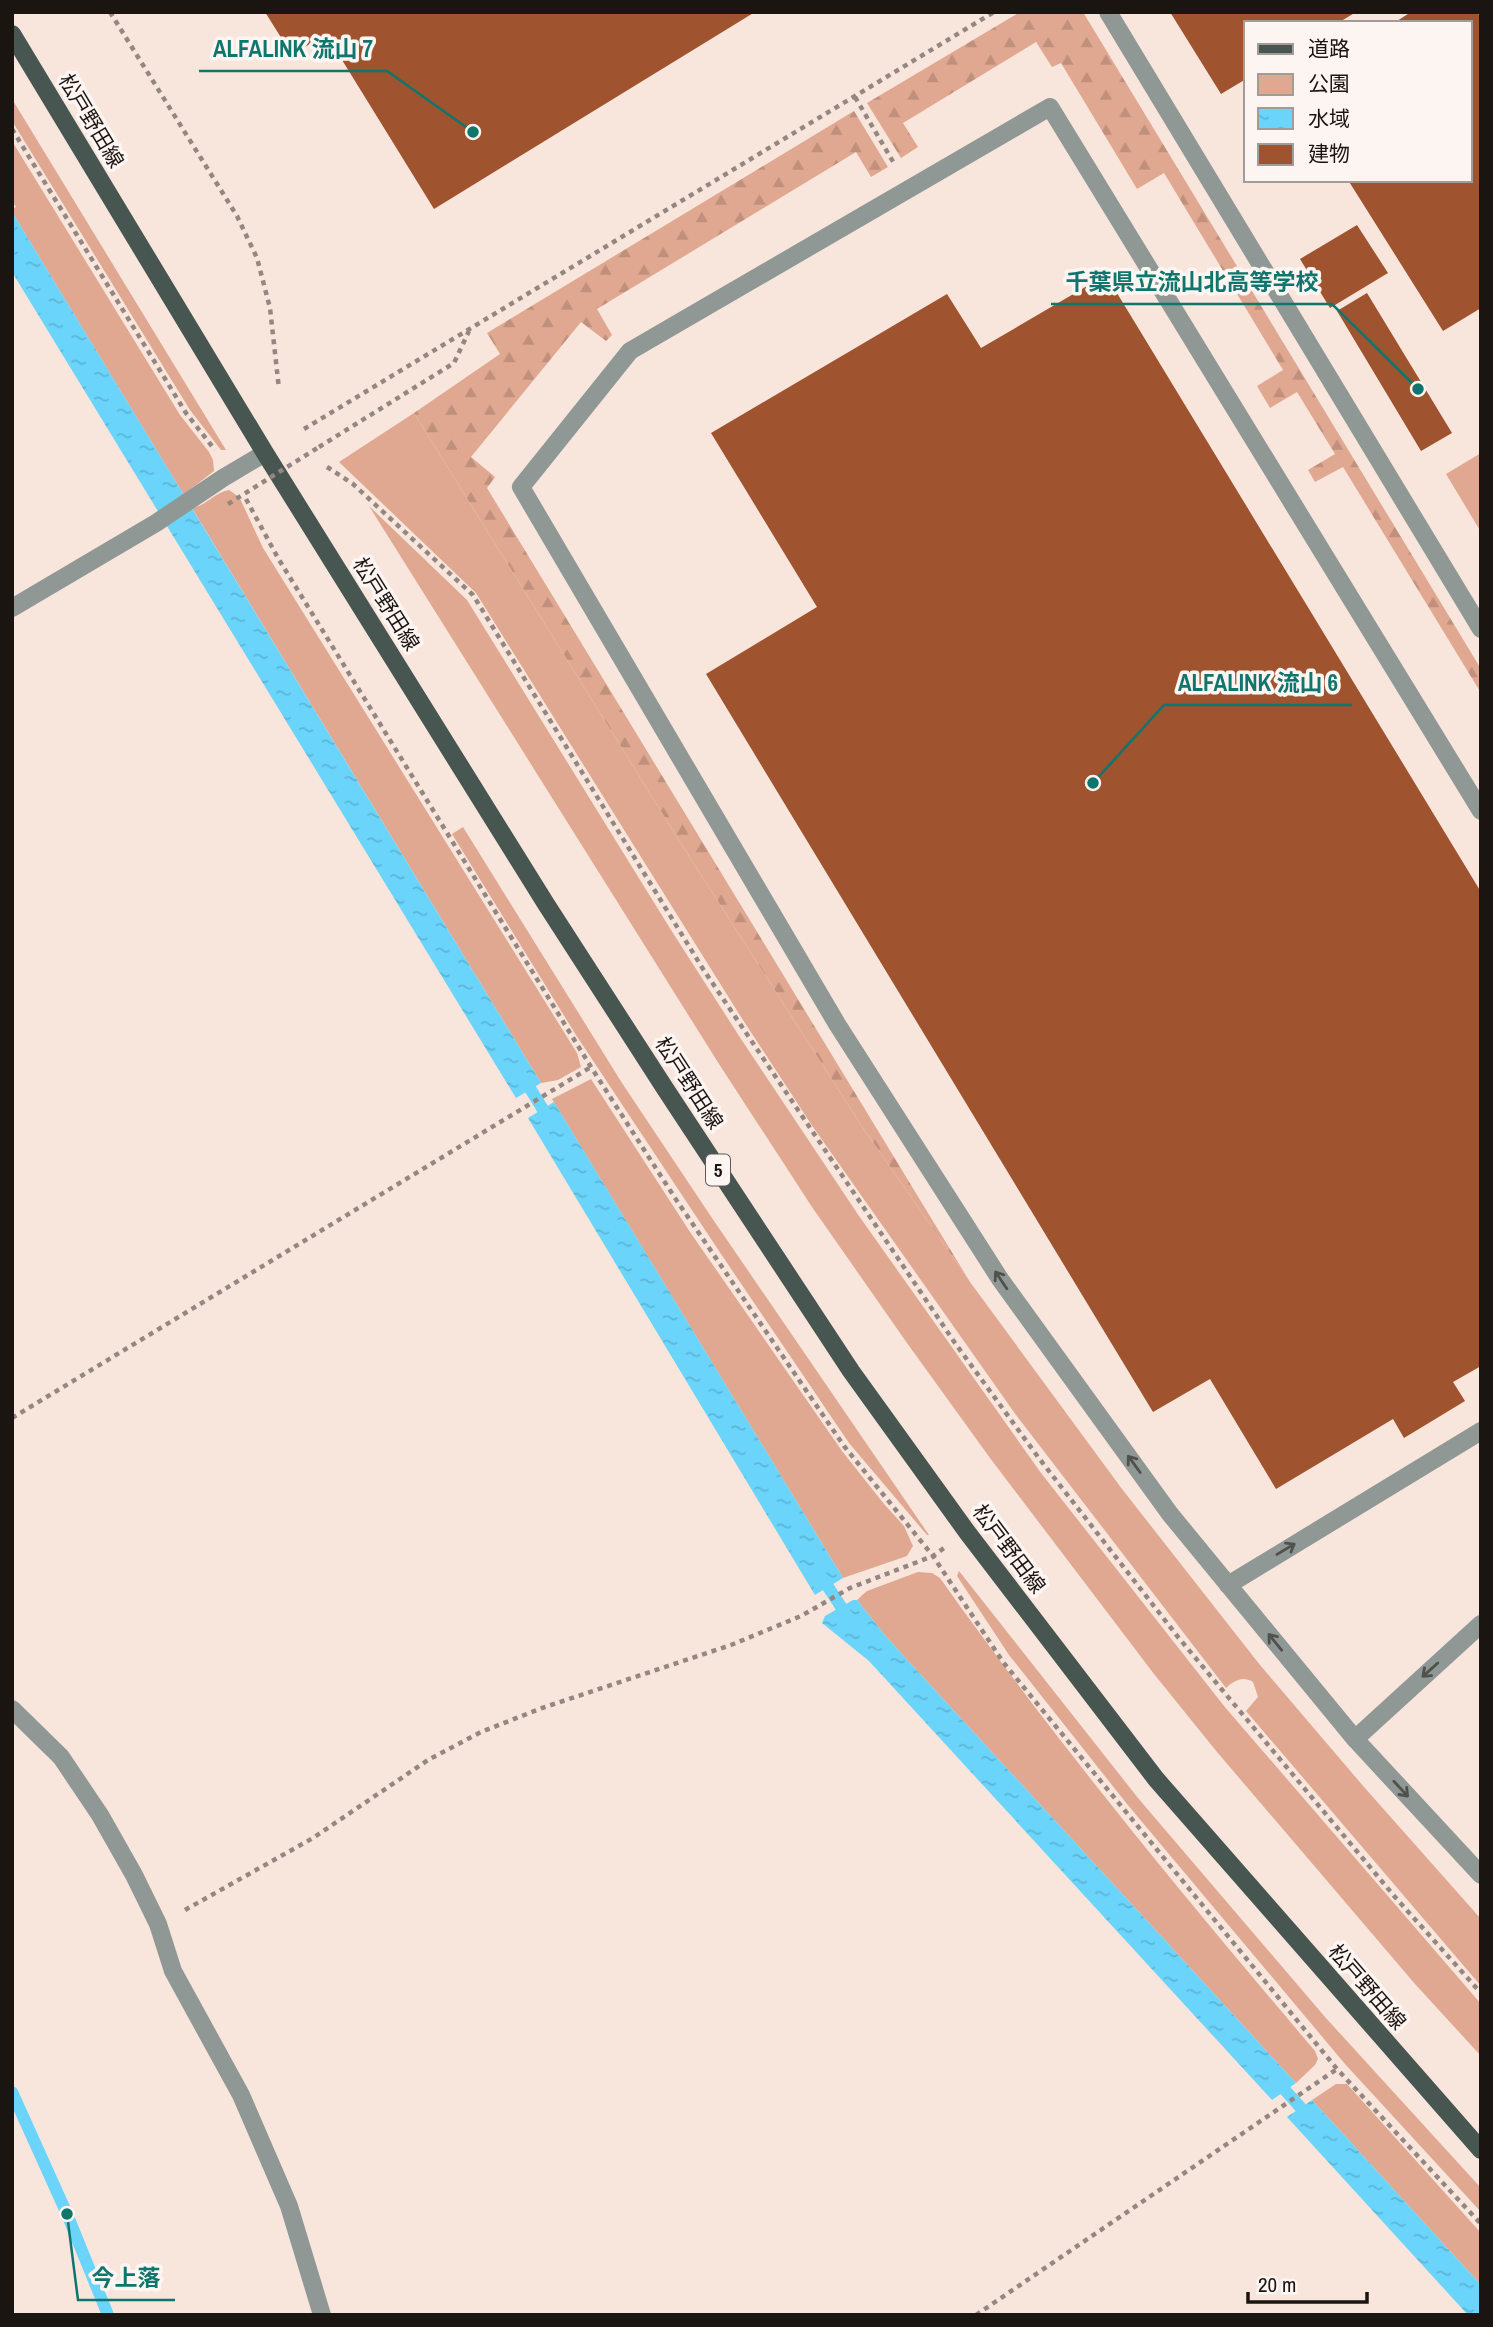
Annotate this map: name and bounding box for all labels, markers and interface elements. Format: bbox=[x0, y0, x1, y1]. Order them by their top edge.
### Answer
legend bbox=[1244, 21, 1472, 182]
callout: ALFALINK 流山 7 bbox=[199, 27, 387, 71]
text: ALFALINK 流山 7 bbox=[213, 33, 373, 64]
text: 道路 bbox=[1308, 34, 1350, 63]
street label: 松戸野田線 bbox=[52, 68, 131, 173]
text: 公園 bbox=[1308, 69, 1350, 98]
text: 水域 bbox=[1308, 104, 1350, 133]
text: 建物 bbox=[1308, 139, 1350, 168]
callout: 千葉県立流山北高等学校 bbox=[1051, 260, 1332, 304]
text: 千葉県立流山北高等学校 bbox=[1066, 266, 1319, 297]
street label: 松戸野田線 bbox=[346, 552, 427, 656]
callout: ALFALINK 流山 6 bbox=[1164, 661, 1352, 705]
text: ALFALINK 流山 6 bbox=[1178, 667, 1338, 698]
street label: 松戸野田線 bbox=[649, 1031, 730, 1135]
road number: 5 bbox=[706, 1154, 730, 1186]
one-way arrow bbox=[994, 1271, 1008, 1290]
one-way arrow bbox=[1127, 1455, 1141, 1474]
street label: 松戸野田線 bbox=[966, 1498, 1053, 1599]
one-way arrow bbox=[1276, 1542, 1296, 1556]
one-way arrow bbox=[1268, 1634, 1283, 1652]
one-way arrow bbox=[1421, 1662, 1439, 1678]
one-way arrow bbox=[1393, 1780, 1410, 1797]
street label: 松戸野田線 bbox=[1322, 1938, 1413, 2036]
callout: 今上落 bbox=[78, 2256, 175, 2300]
scale bar bbox=[1248, 2260, 1367, 2304]
text: 今上落 bbox=[92, 2262, 161, 2293]
text: 20 m bbox=[1258, 2270, 1296, 2299]

